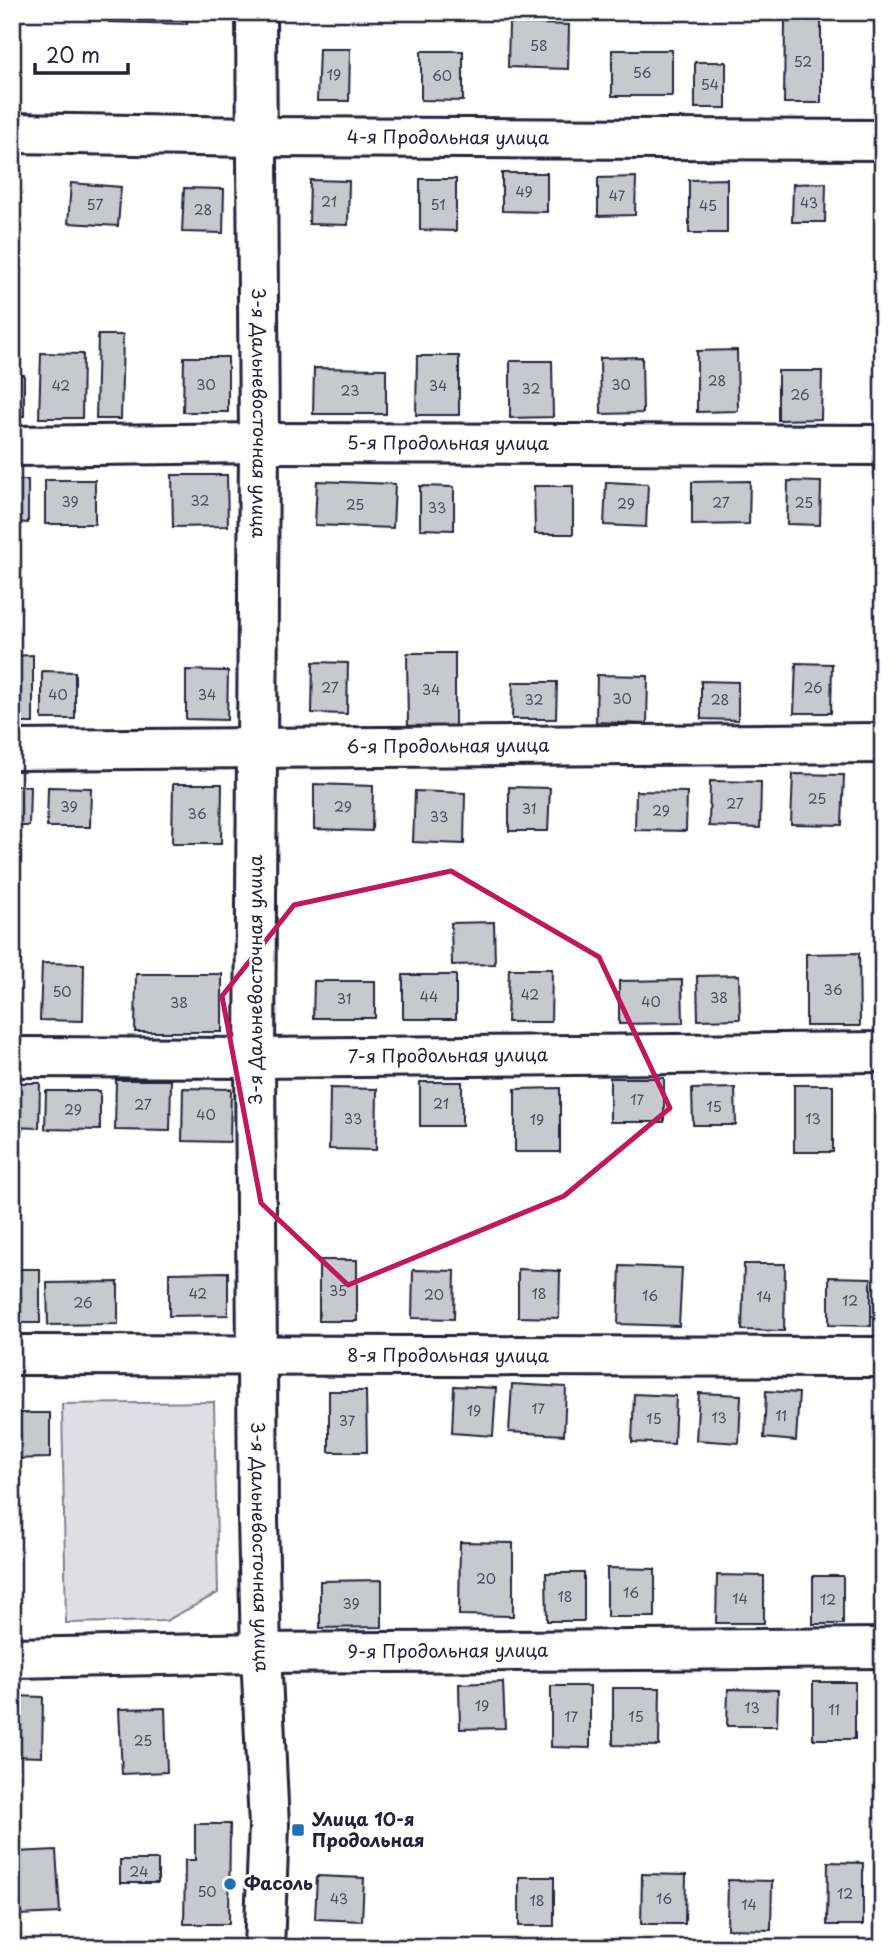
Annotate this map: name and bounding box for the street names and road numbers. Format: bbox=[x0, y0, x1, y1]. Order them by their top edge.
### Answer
street label: 4-я Продольная улица bbox=[347, 122, 550, 150]
street label: 3-я Дальневосточная улица bbox=[246, 288, 274, 539]
street label: 5-я Продольная улица bbox=[347, 428, 550, 456]
street label: 6-я Продольная улица bbox=[346, 731, 550, 759]
street label: 3-я Дальневосточная улица bbox=[241, 854, 268, 1105]
street label: 7-я Продольная улица bbox=[348, 1040, 549, 1069]
street label: 8-я Продольная улица bbox=[347, 1341, 550, 1368]
street label: 3-я Дальневосточная улица bbox=[245, 1422, 277, 1673]
street label: 9-я Продольная улица bbox=[347, 1636, 549, 1664]

